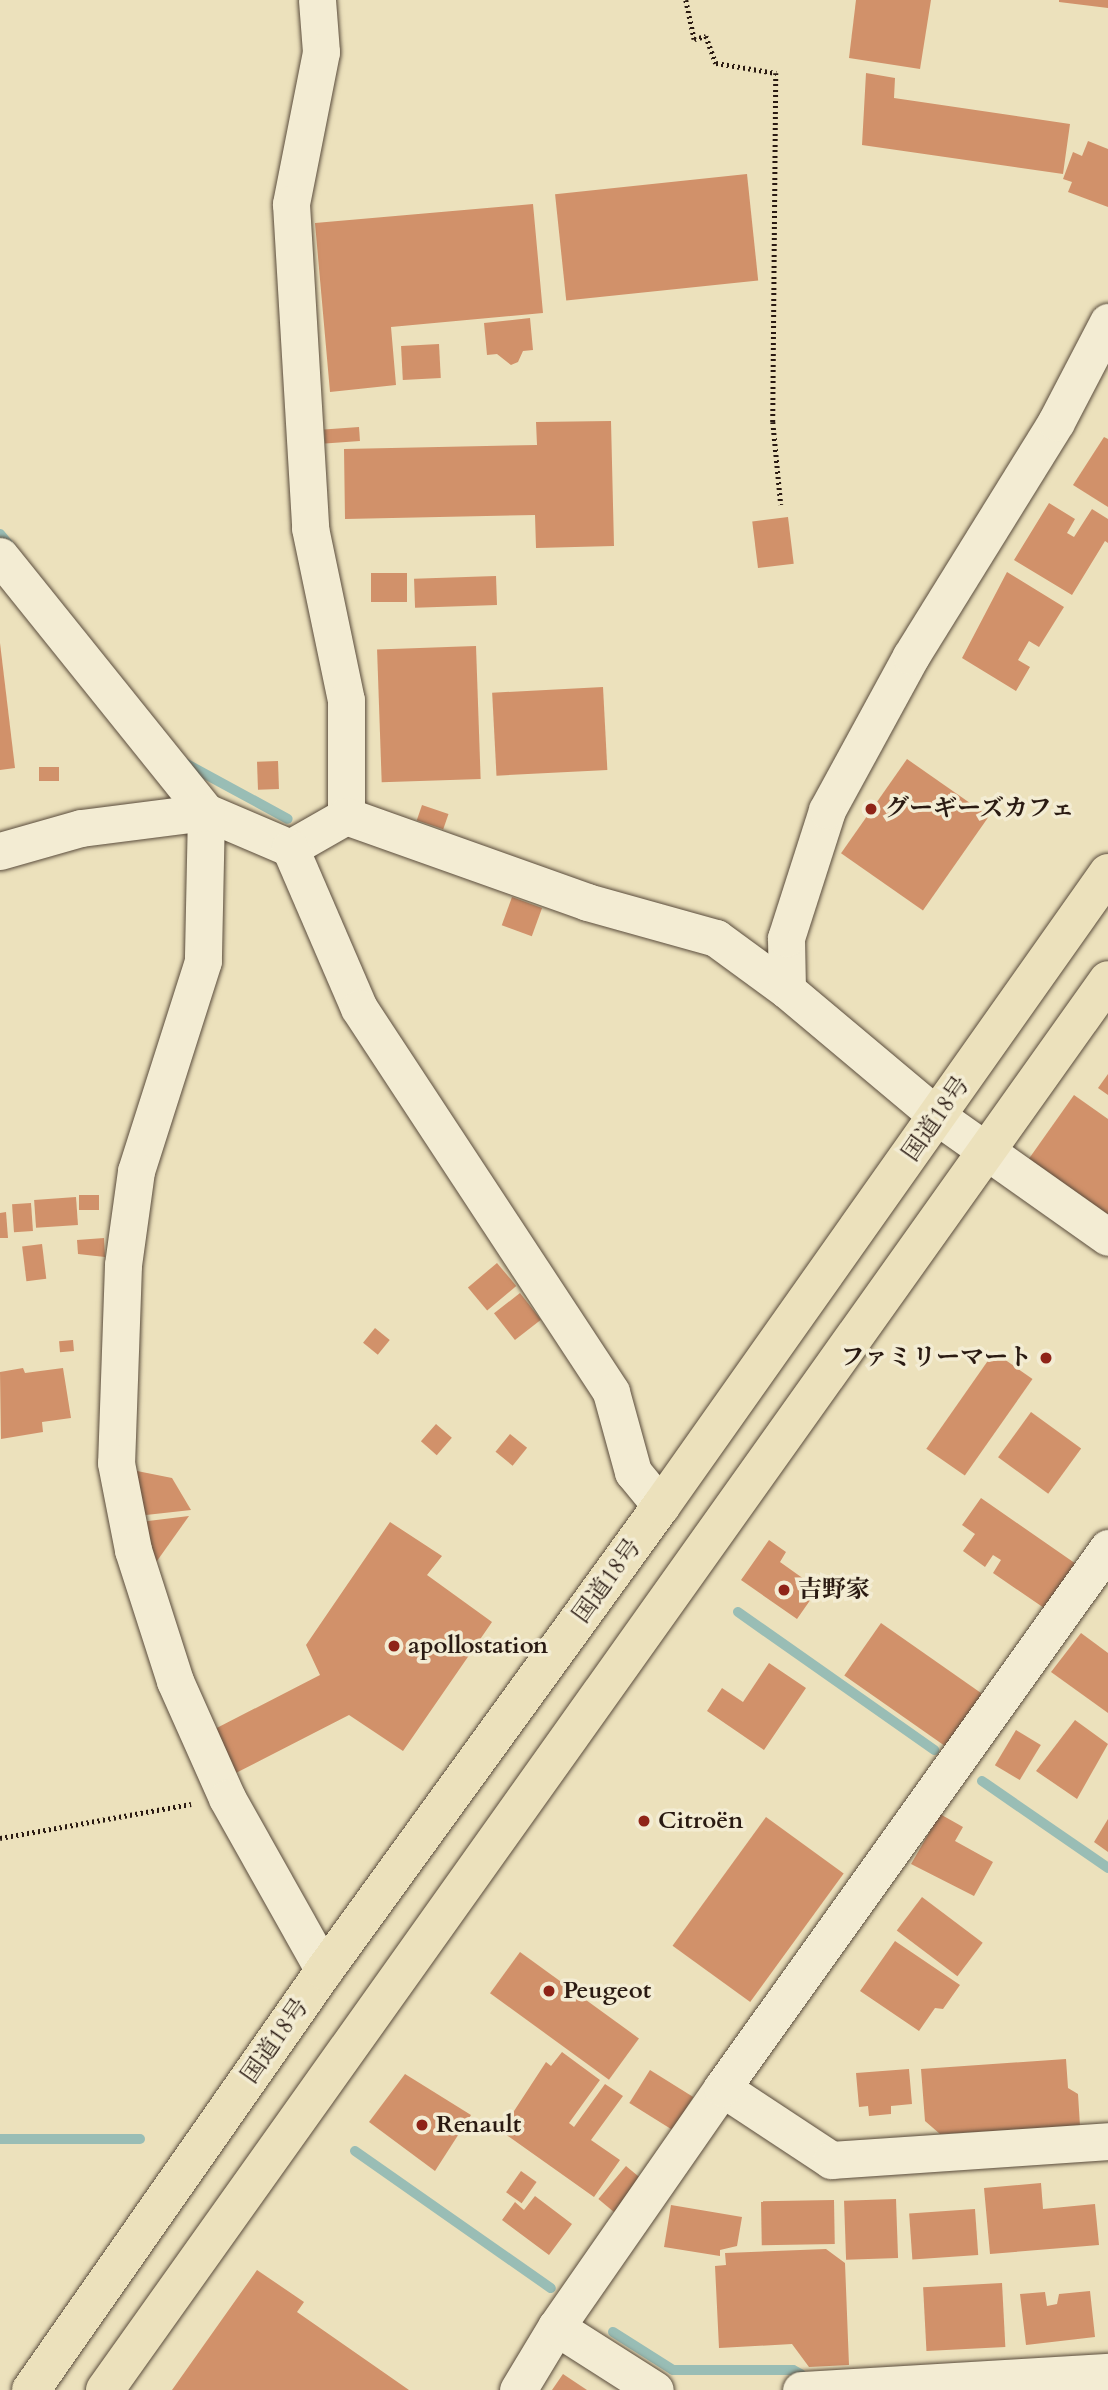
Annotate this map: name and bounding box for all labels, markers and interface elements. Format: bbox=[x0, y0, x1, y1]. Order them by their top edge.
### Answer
place label: グーギーズカフェ bbox=[885, 795, 1077, 823]
marker: グーギーズカフェ bbox=[863, 801, 879, 817]
street label: 国道18号 bbox=[897, 1071, 975, 1167]
place label: ファミリーマート bbox=[840, 1344, 1032, 1372]
marker: ファミリーマート bbox=[1038, 1350, 1054, 1366]
street label: 国道18号 bbox=[567, 1533, 647, 1629]
place label: 吉野家 bbox=[798, 1576, 870, 1604]
marker: 吉野家 bbox=[776, 1582, 792, 1598]
place label: apollostation bbox=[408, 1632, 548, 1660]
marker: apollostation bbox=[386, 1638, 402, 1654]
place label: Citroën bbox=[658, 1807, 743, 1835]
marker: Citroën bbox=[636, 1813, 652, 1829]
place label: Peugeot bbox=[563, 1977, 651, 2005]
marker: Peugeot bbox=[541, 1983, 557, 1999]
street label: 国道18号 bbox=[236, 1993, 314, 2089]
place label: Renault bbox=[436, 2111, 521, 2139]
marker: Renault bbox=[414, 2117, 430, 2133]

